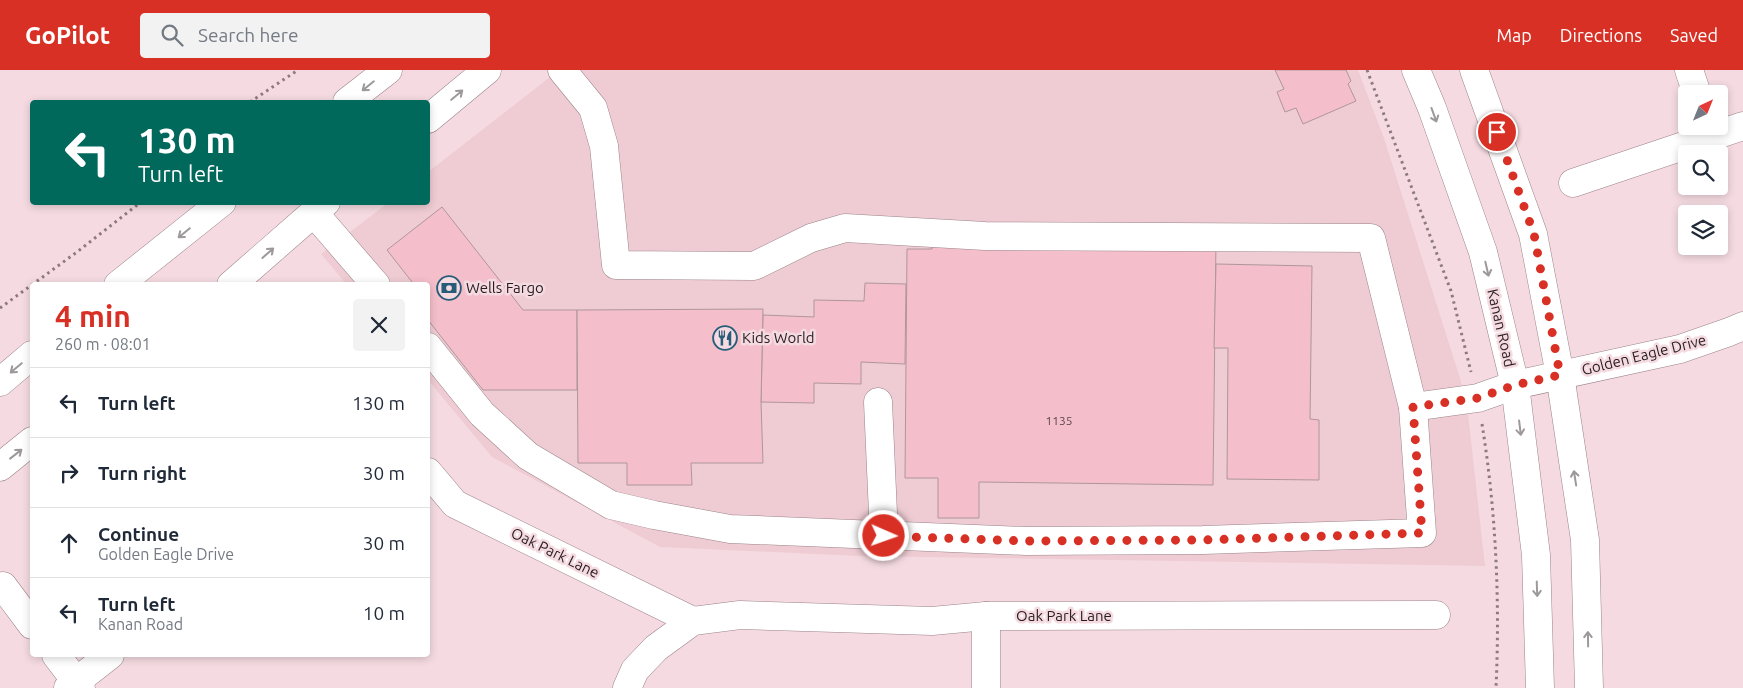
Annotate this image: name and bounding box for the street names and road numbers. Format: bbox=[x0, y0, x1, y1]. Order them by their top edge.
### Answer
street label: Kanan Road bbox=[1484, 287, 1519, 369]
street label: Golden Eagle Drive bbox=[1580, 331, 1708, 378]
street label: Oak Park Lane bbox=[508, 524, 602, 581]
street label: Oak Park Lane bbox=[1016, 607, 1112, 624]

